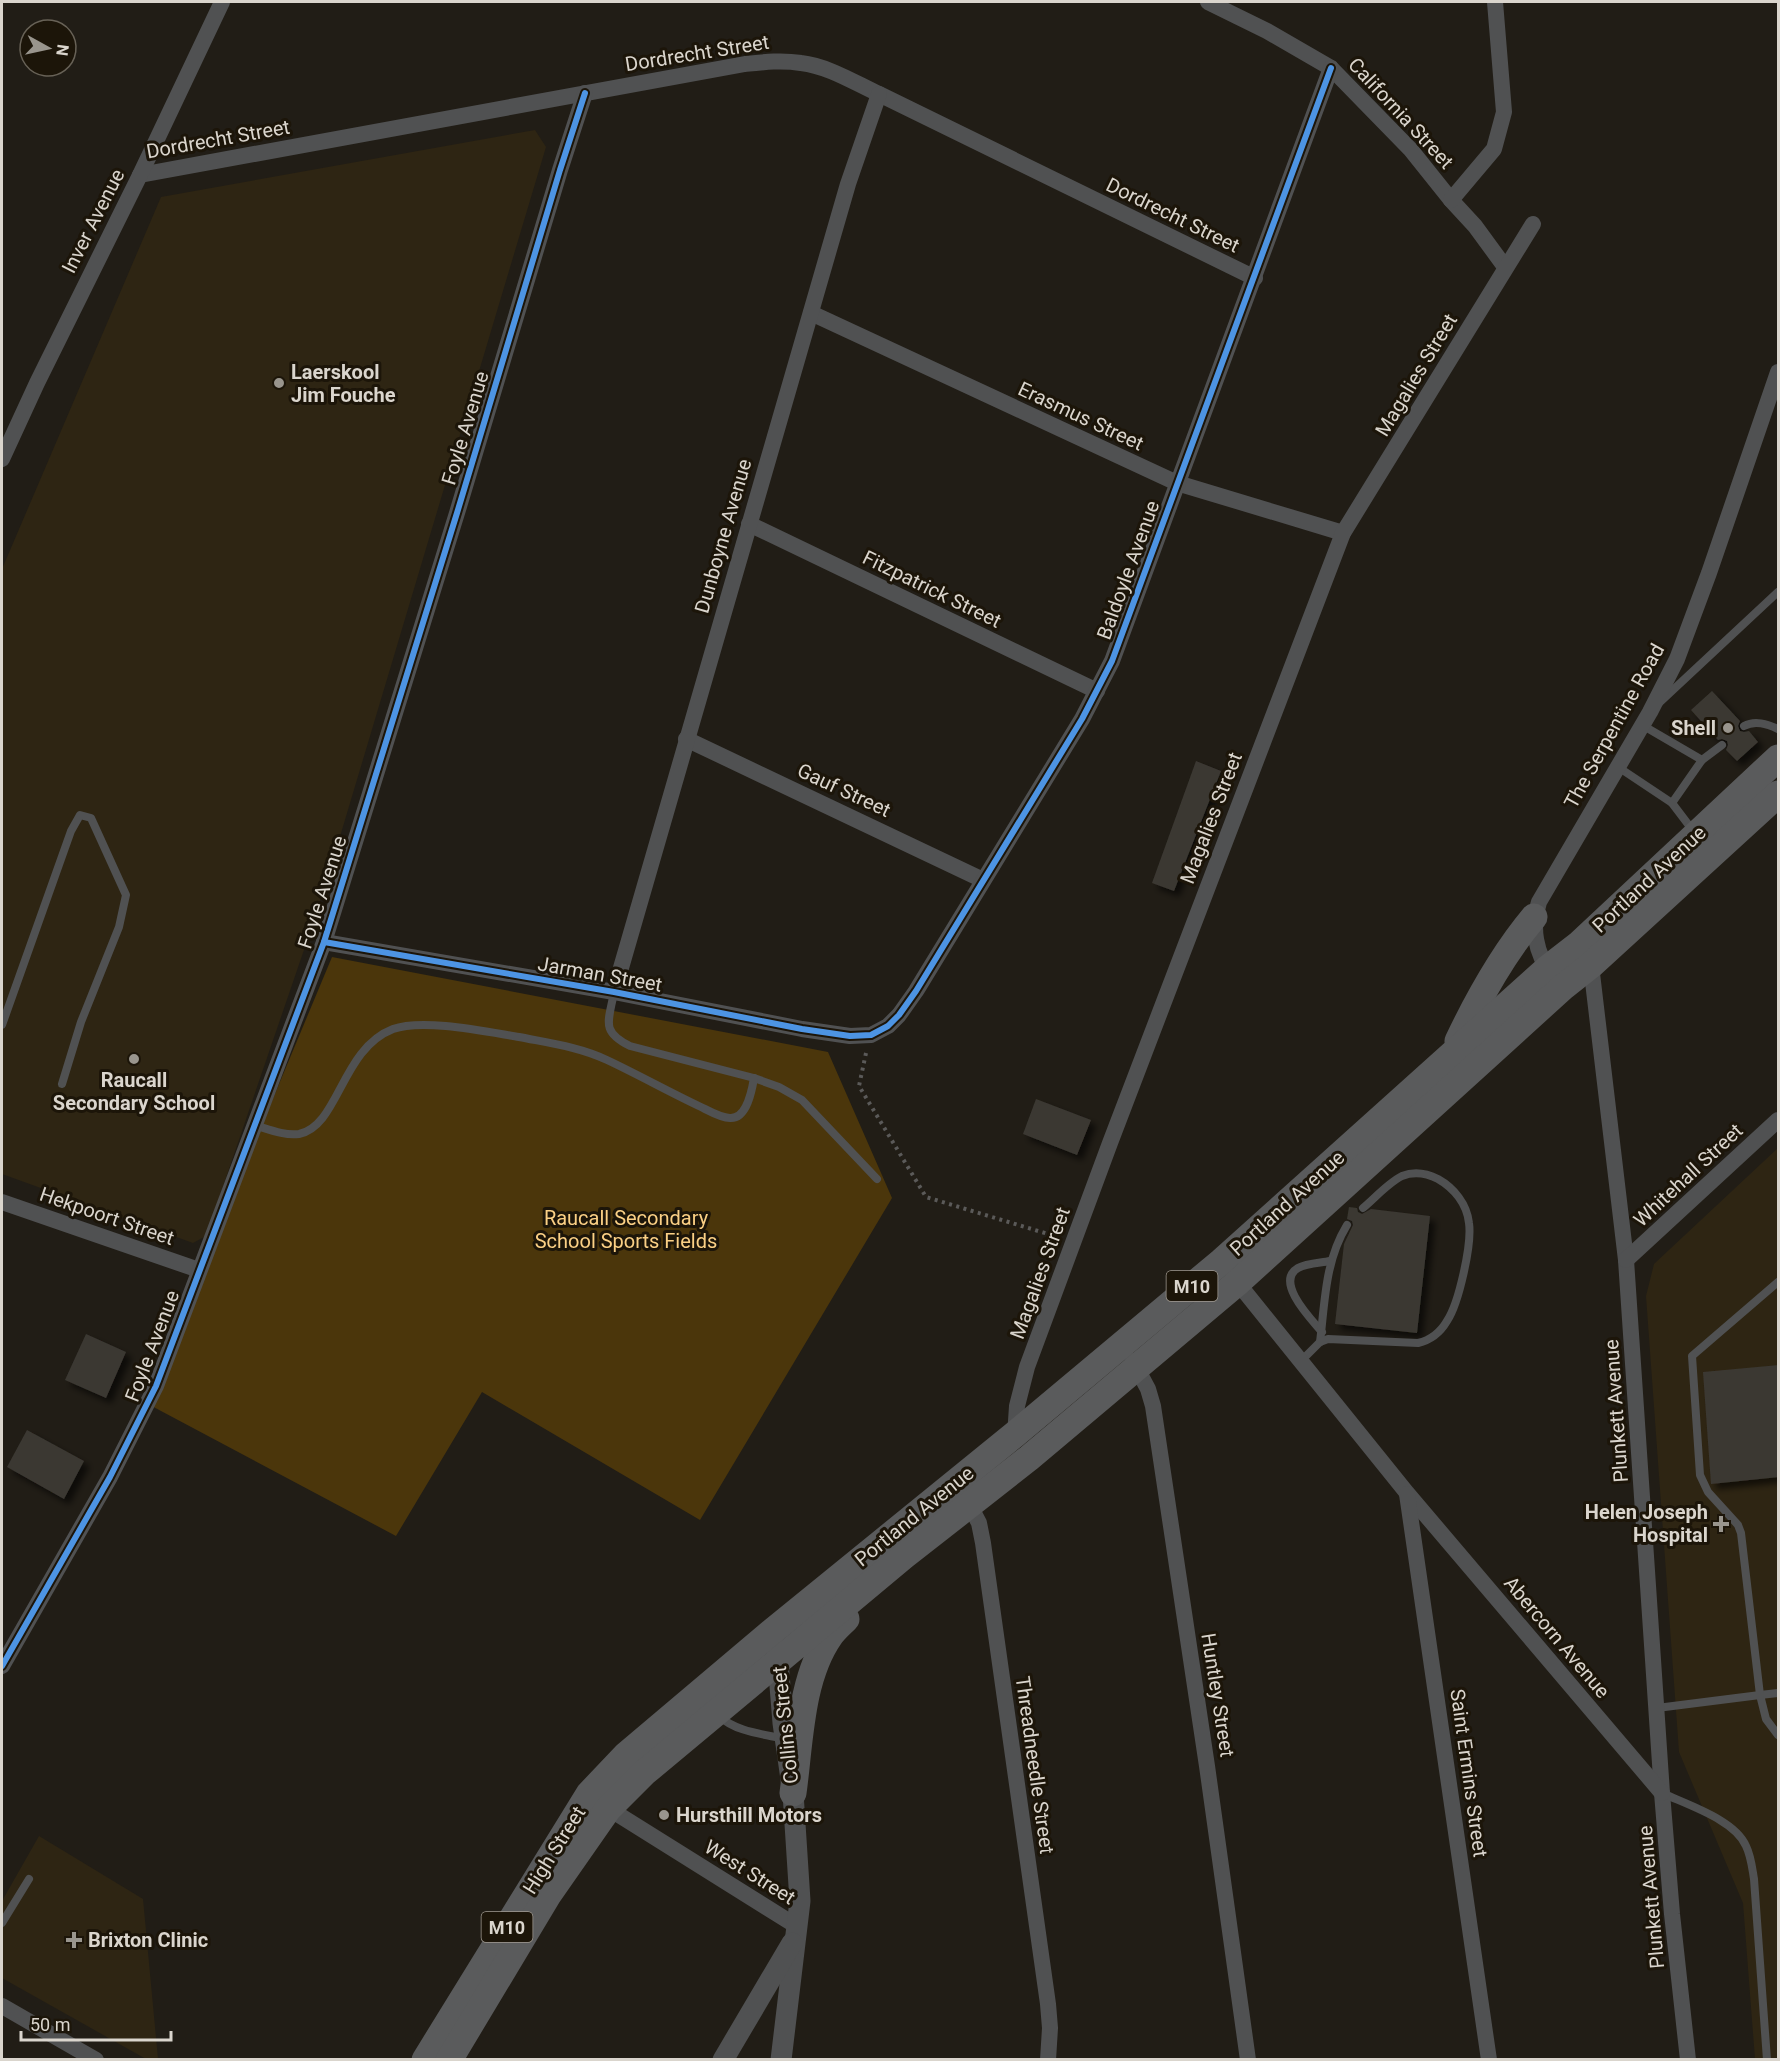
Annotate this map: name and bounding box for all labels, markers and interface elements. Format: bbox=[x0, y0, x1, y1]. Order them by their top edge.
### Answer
north arrow bbox=[18, 18, 78, 78]
street label: Dordrecht Street bbox=[623, 30, 771, 76]
text: N bbox=[52, 43, 73, 57]
street label: California Street bbox=[1343, 52, 1459, 174]
street label: Dordrecht Street bbox=[144, 115, 292, 163]
street label: Inver Avenue bbox=[56, 165, 130, 277]
street label: Dordrecht Street bbox=[1102, 172, 1244, 258]
street label: Magalies Street bbox=[1370, 309, 1462, 441]
place label: Laerskool Jim Fouche bbox=[291, 360, 396, 407]
street label: Foyle Avenue bbox=[436, 368, 494, 488]
marker: Laerskool Jim Fouche bbox=[272, 376, 286, 390]
street label: Erasmus Street bbox=[1014, 376, 1148, 456]
street label: Dunboyne Avenue bbox=[690, 456, 756, 616]
street label: Baldoyle Avenue bbox=[1092, 497, 1164, 643]
street label: Fitzpatrick Street bbox=[859, 545, 1005, 633]
street label: The Serpentine Road bbox=[1559, 639, 1669, 813]
place label: Shell bbox=[1671, 716, 1716, 740]
marker: Shell bbox=[1721, 721, 1735, 735]
street label: Magalies Street bbox=[1175, 749, 1247, 887]
street label: Gauf Street bbox=[794, 758, 894, 822]
street label: Portland Avenue bbox=[1587, 820, 1711, 938]
street label: Foyle Avenue bbox=[292, 832, 352, 952]
street label: Jarman Street bbox=[536, 951, 664, 997]
marker: Raucall Secondary School bbox=[127, 1052, 141, 1066]
place label: Raucall Secondary School bbox=[53, 1068, 215, 1115]
street label: Whitehall Street bbox=[1629, 1118, 1747, 1232]
street label: Portland Avenue bbox=[1225, 1145, 1349, 1261]
street label: Hekpoort Street bbox=[37, 1182, 177, 1250]
street label: Magalies Street bbox=[1005, 1204, 1075, 1342]
park label: Raucall Secondary School Sports Fields bbox=[535, 1206, 717, 1253]
road number: M10 bbox=[1166, 1271, 1218, 1301]
street label: Foyle Avenue bbox=[120, 1287, 184, 1405]
street label: Plunkett Avenue bbox=[1599, 1339, 1633, 1483]
street label: Portland Avenue bbox=[850, 1461, 978, 1571]
place label: Helen Joseph Hospital bbox=[1585, 1500, 1708, 1547]
marker: Helen Joseph Hospital bbox=[1712, 1515, 1730, 1533]
street label: Abercorn Avenue bbox=[1499, 1571, 1615, 1703]
street label: Huntley Street bbox=[1196, 1631, 1240, 1759]
street label: Collins Street bbox=[767, 1665, 803, 1785]
street label: Threadneedle Street bbox=[1011, 1675, 1059, 1855]
street label: Saint Ermins Street bbox=[1445, 1687, 1493, 1859]
street label: High Street bbox=[518, 1802, 590, 1898]
place label: Hursthill Motors bbox=[676, 1803, 822, 1827]
marker: Hursthill Motors bbox=[657, 1808, 671, 1822]
street label: Plunkett Avenue bbox=[1633, 1824, 1669, 1970]
street label: West Street bbox=[700, 1835, 800, 1909]
road number: M10 bbox=[482, 1912, 532, 1942]
place label: Brixton Clinic bbox=[88, 1928, 208, 1952]
marker: Brixton Clinic bbox=[65, 1931, 83, 1949]
scale bar bbox=[21, 2004, 171, 2042]
text: 50 m bbox=[30, 2014, 70, 2035]

